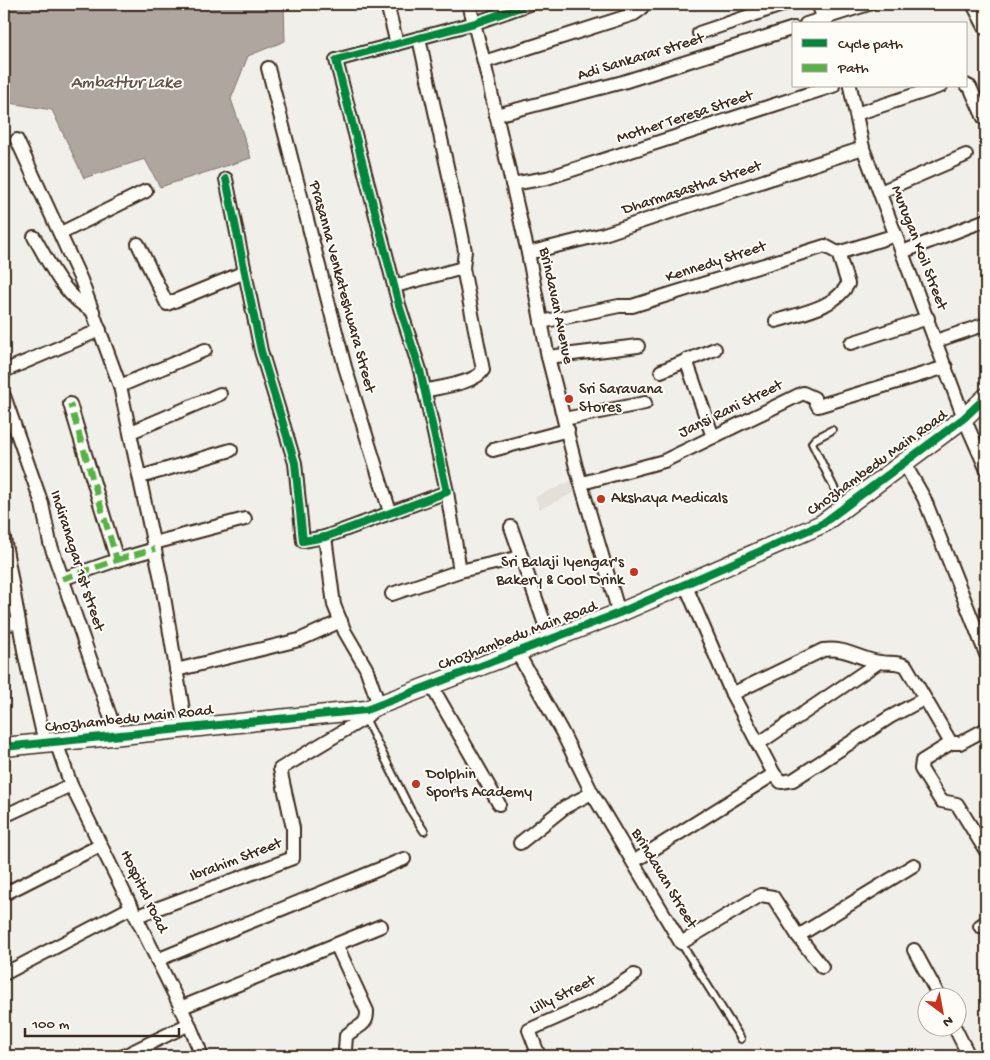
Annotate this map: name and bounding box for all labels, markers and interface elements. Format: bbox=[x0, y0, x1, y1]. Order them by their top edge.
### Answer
legend bbox=[792, 22, 968, 88]
street label: Adi Sankarar street bbox=[576, 29, 708, 86]
text: Cycle path bbox=[838, 36, 903, 54]
text: Path bbox=[837, 60, 869, 78]
water label: Ambattur Lake bbox=[71, 73, 182, 94]
street label: Mother Teresa Street bbox=[615, 87, 757, 149]
street label: Dharmasastha Street bbox=[619, 157, 765, 221]
street label: Prasanna Venkateshwara Street bbox=[303, 178, 379, 396]
street label: Murugan Koil Street bbox=[886, 183, 951, 314]
street label: Kennedy Street bbox=[663, 237, 770, 288]
street label: Brindavan Avenue bbox=[533, 245, 577, 367]
street label: Jansi Rani Street bbox=[676, 376, 787, 443]
place label: Sri Saravana Stores bbox=[579, 381, 664, 418]
marker: Sri Saravana Stores bbox=[563, 393, 575, 405]
street label: Chozhambedu Main Road bbox=[804, 406, 953, 521]
street label: Indiranagar 1st street bbox=[44, 488, 108, 635]
place label: Akshaya Medicals bbox=[611, 490, 729, 509]
marker: Akshaya Medicals bbox=[595, 493, 607, 505]
place label: Sri Balaji Iyengar's Bakery & Cool Drink bbox=[495, 554, 626, 591]
marker: Sri Balaji Iyengar's Bakery & Cool Drink bbox=[628, 566, 640, 578]
street label: Chozhambedu Main Road bbox=[436, 597, 602, 676]
street label: Chozhambedu Main Road bbox=[44, 702, 215, 738]
place label: Dolphin Sports Academy bbox=[425, 766, 532, 803]
marker: Dolphin Sports Academy bbox=[410, 778, 422, 790]
street label: Brindavan Street bbox=[625, 825, 701, 934]
street label: Ibrahim Street bbox=[187, 834, 286, 887]
street label: Hospital road bbox=[115, 848, 172, 938]
street label: Lilly Street bbox=[527, 971, 600, 1020]
north arrow bbox=[918, 988, 968, 1038]
scale bar bbox=[25, 1005, 179, 1037]
text: N bbox=[939, 1011, 956, 1031]
text: 100 m bbox=[31, 1016, 70, 1034]

